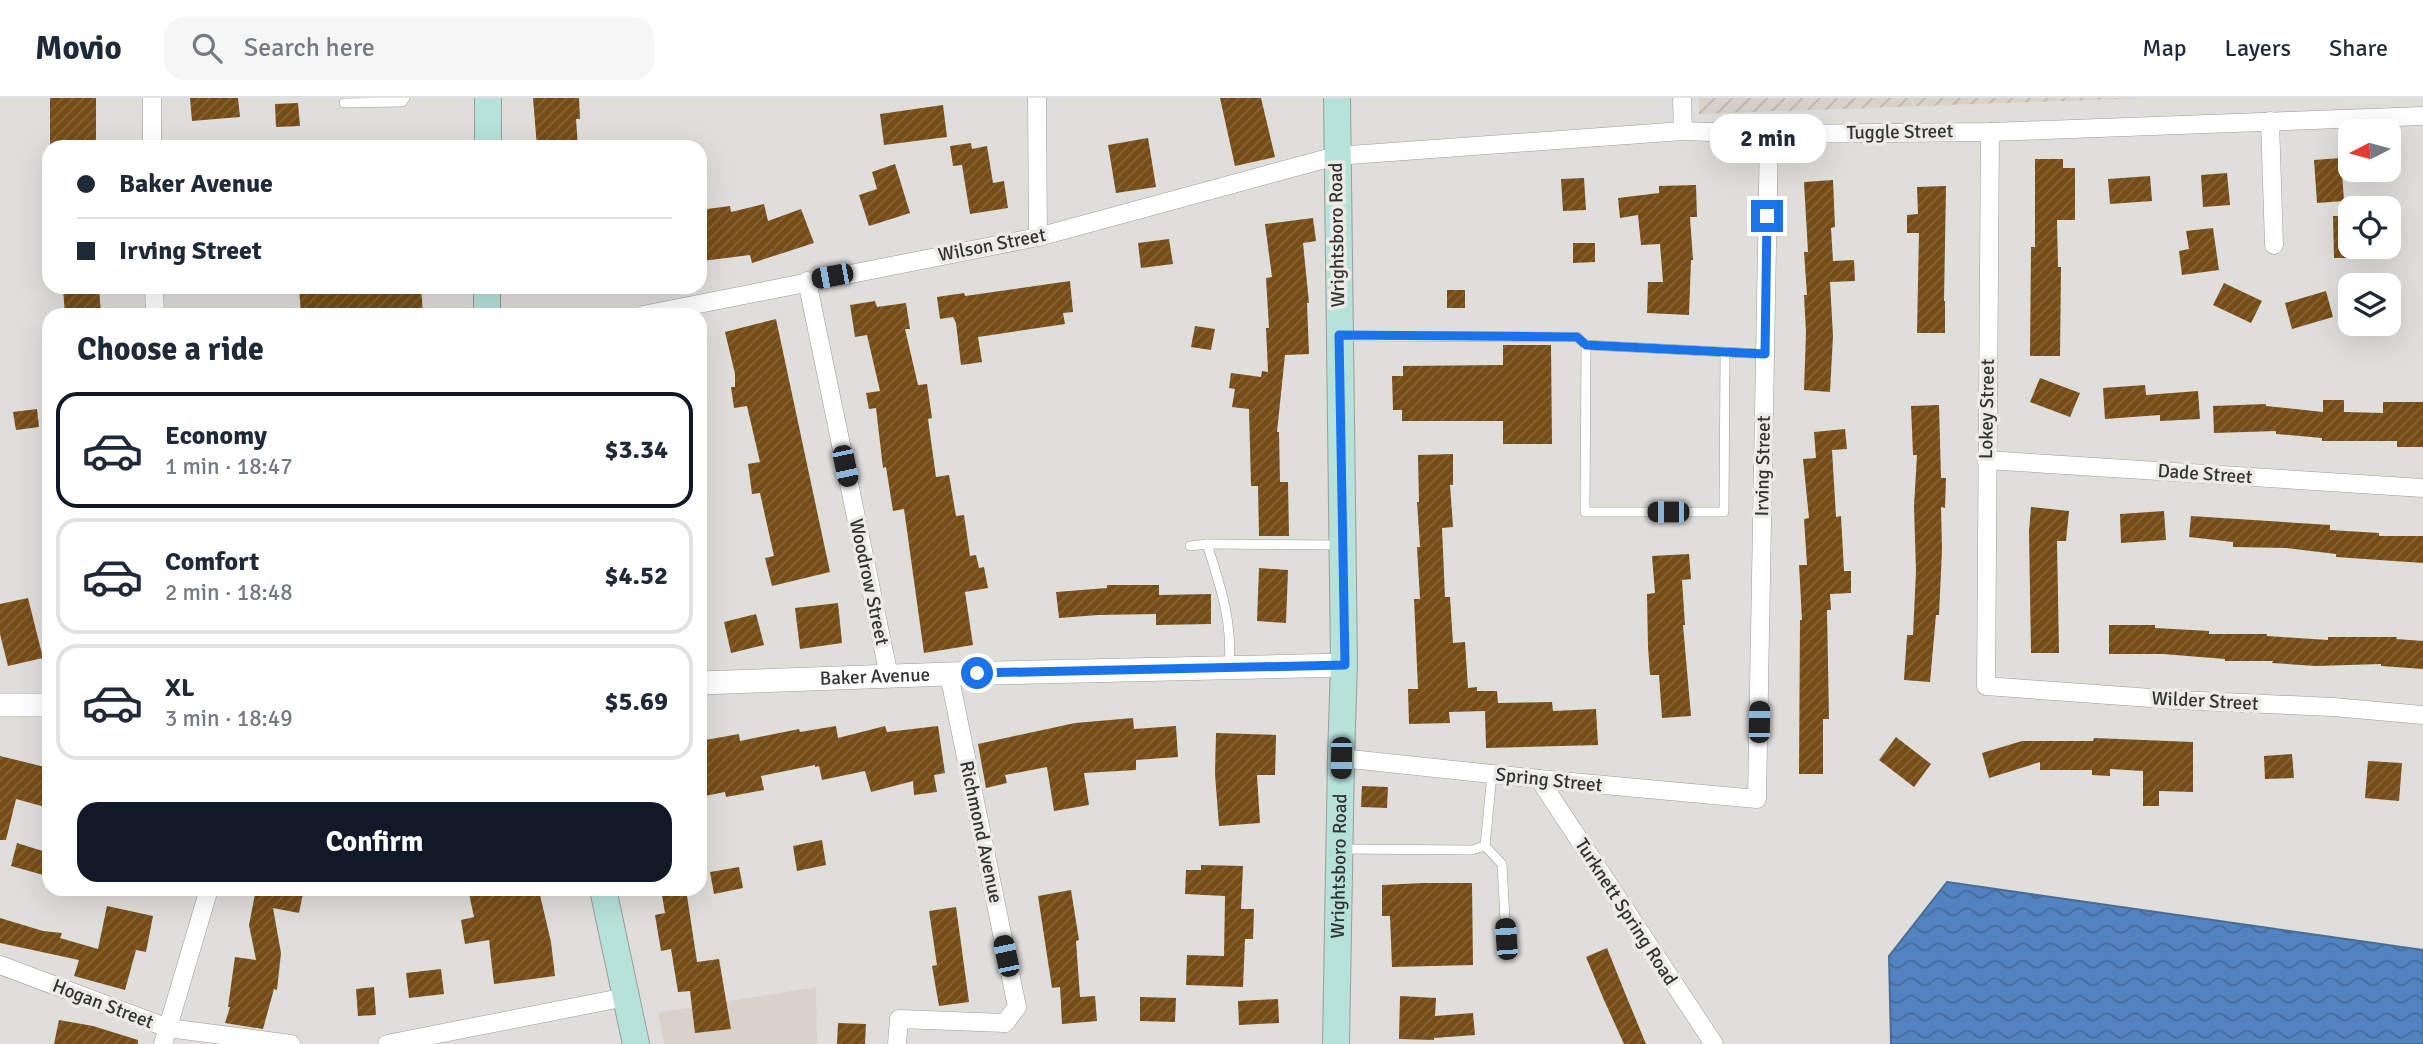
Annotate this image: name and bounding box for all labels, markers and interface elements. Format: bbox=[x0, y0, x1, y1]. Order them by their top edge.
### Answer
search box bbox=[164, 17, 654, 80]
text: Movio bbox=[35, 28, 122, 69]
icon: search bbox=[188, 29, 226, 67]
text: Search here bbox=[244, 32, 375, 64]
text: Map bbox=[2142, 33, 2187, 63]
text: Layers bbox=[2225, 33, 2291, 63]
text: Share bbox=[2329, 33, 2388, 63]
callout: 2 min bbox=[1709, 115, 1825, 164]
street label: Tuggle Street bbox=[1846, 119, 1954, 145]
north arrow bbox=[2338, 119, 2401, 182]
map controls bbox=[2338, 119, 2401, 336]
text: 2 min bbox=[1740, 124, 1796, 153]
street label: Wrightsboro Road bbox=[1324, 162, 1350, 308]
text: Baker Avenue bbox=[119, 168, 273, 200]
button: locate bbox=[2338, 196, 2401, 259]
route end bbox=[1751, 200, 1783, 232]
street label: Wilson Street bbox=[936, 223, 1048, 267]
text: Irving Street bbox=[119, 235, 262, 267]
car bbox=[810, 262, 855, 290]
button: layers bbox=[2338, 273, 2401, 336]
text: Choose a ride bbox=[77, 330, 264, 369]
street label: Lokey Street bbox=[1974, 358, 2000, 459]
street label: Irving Street bbox=[1750, 415, 1776, 517]
icon: car bbox=[81, 419, 144, 482]
text: Economy bbox=[165, 420, 267, 452]
text: $3.34 bbox=[604, 434, 668, 466]
car bbox=[831, 443, 860, 489]
text: 1 min · 18:47 bbox=[165, 452, 293, 481]
street label: Dade Street bbox=[2157, 459, 2254, 489]
car bbox=[1648, 502, 1690, 523]
street label: Woodrow Street bbox=[844, 516, 894, 648]
icon: car bbox=[81, 545, 144, 608]
text: Comfort bbox=[165, 546, 259, 578]
text: $4.52 bbox=[604, 560, 668, 592]
text: 2 min · 18:48 bbox=[165, 578, 293, 607]
route start bbox=[961, 657, 993, 689]
street label: Baker Avenue bbox=[819, 663, 931, 691]
icon: car bbox=[81, 671, 144, 734]
text: XL bbox=[165, 672, 195, 704]
text: $5.69 bbox=[604, 686, 668, 718]
street label: Wilder Street bbox=[2151, 686, 2259, 716]
car bbox=[1749, 701, 1770, 743]
text: 3 min · 18:49 bbox=[165, 704, 293, 733]
car bbox=[1331, 737, 1352, 779]
street label: Richmond Avenue bbox=[954, 759, 1008, 905]
street label: Spring Street bbox=[1494, 762, 1604, 798]
street label: Wrightsboro Road bbox=[1326, 793, 1352, 939]
button: Confirm bbox=[77, 802, 672, 882]
street label: Turknett Spring Road bbox=[1570, 834, 1682, 990]
car bbox=[1495, 917, 1518, 961]
car bbox=[992, 933, 1021, 979]
street label: Hogan Street bbox=[49, 974, 157, 1034]

